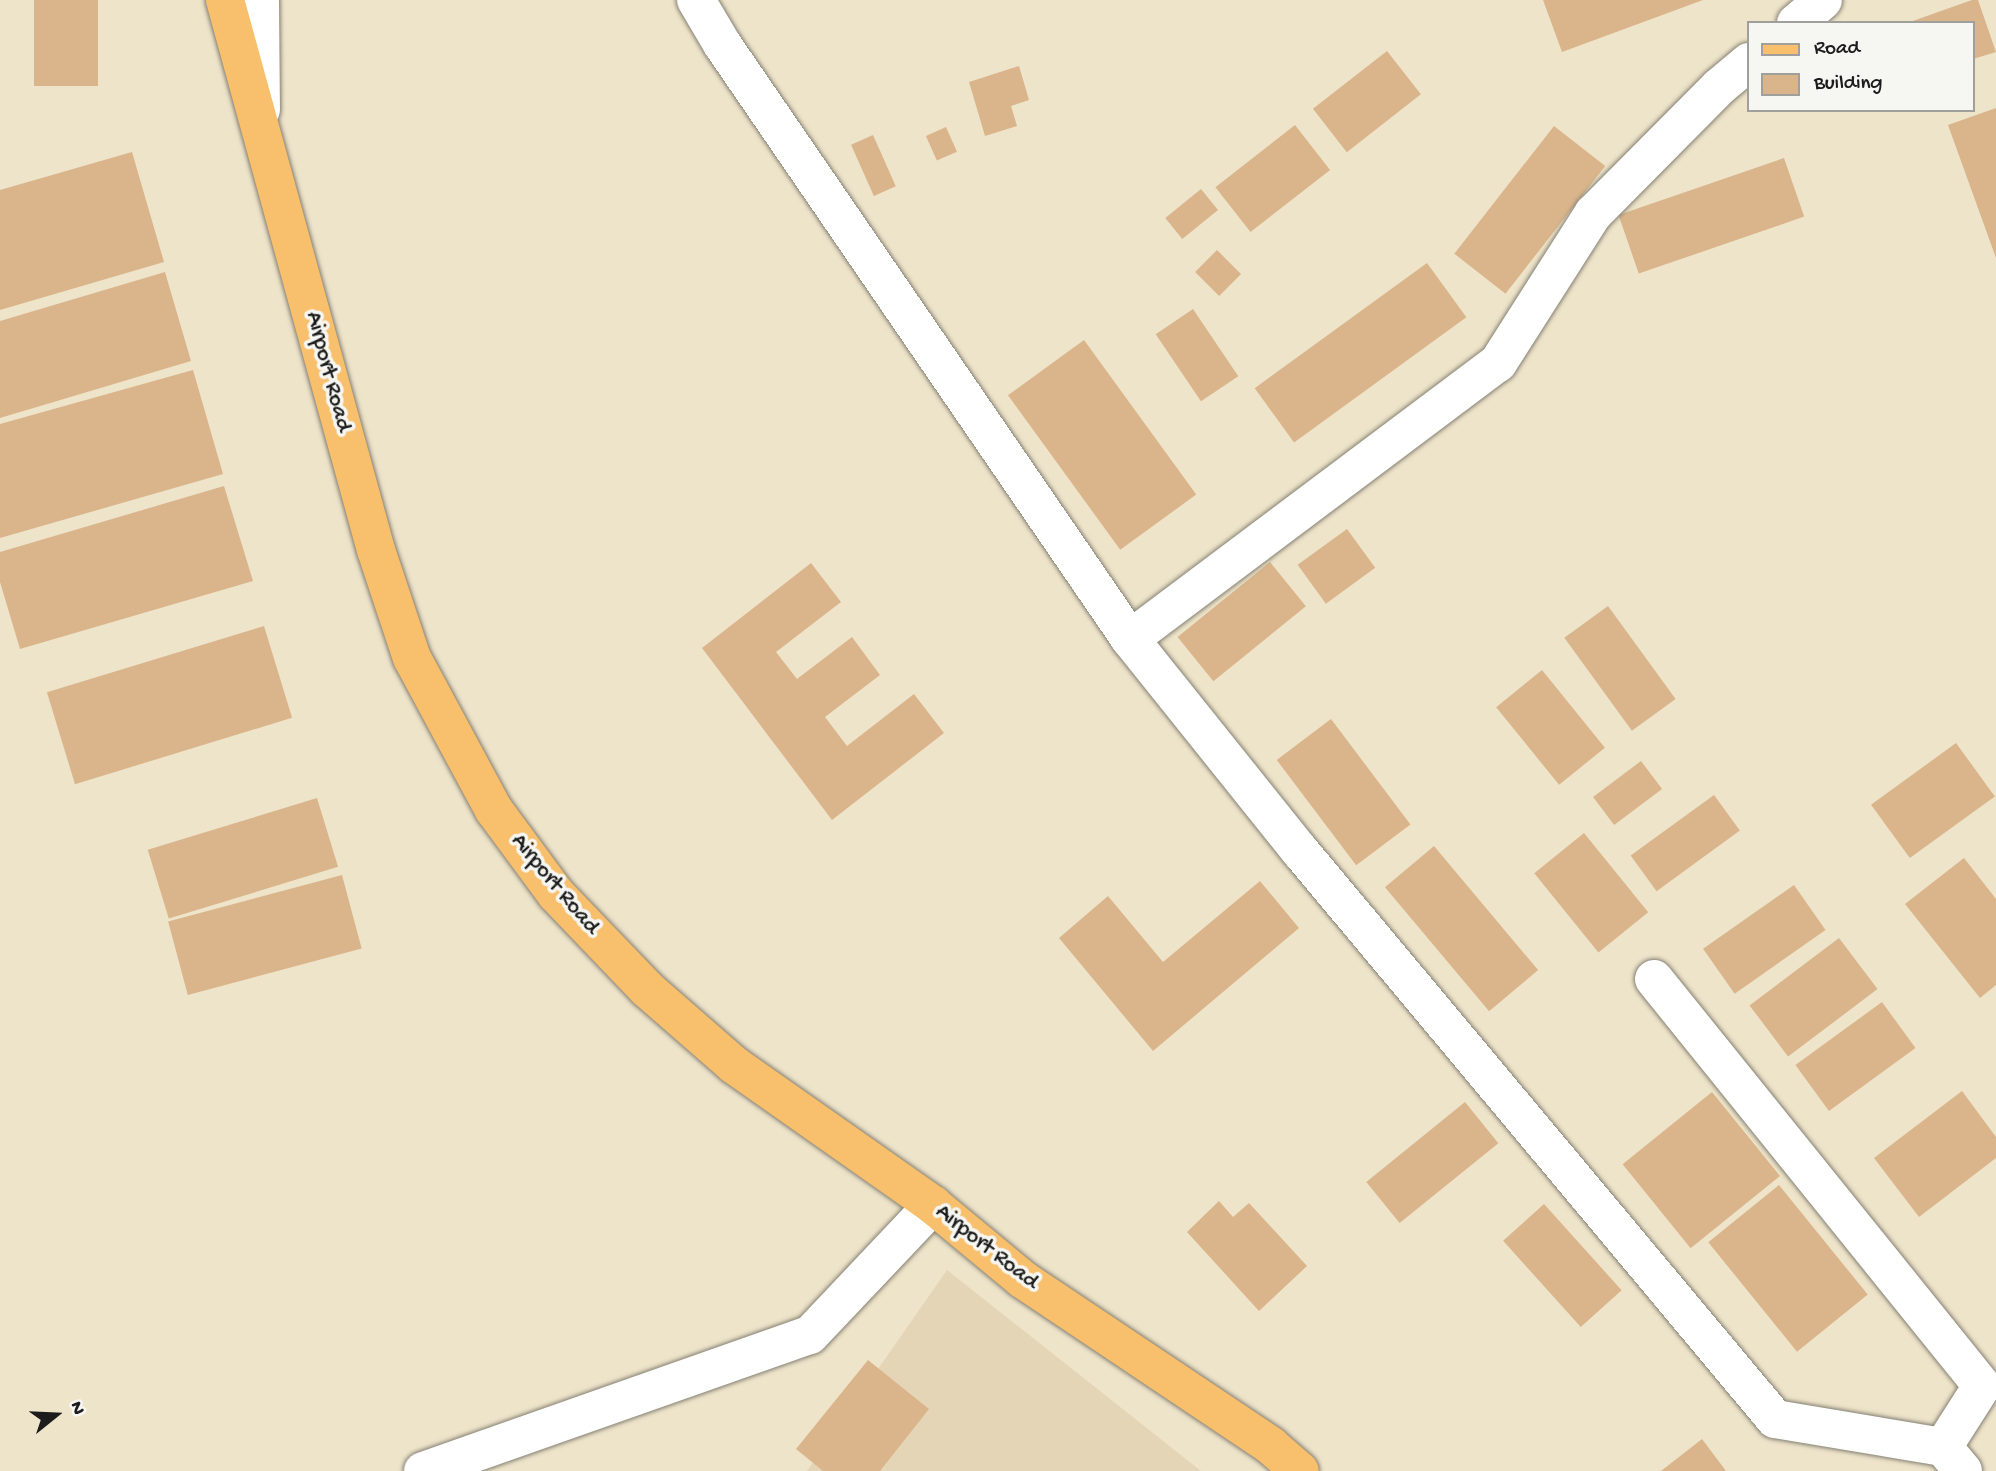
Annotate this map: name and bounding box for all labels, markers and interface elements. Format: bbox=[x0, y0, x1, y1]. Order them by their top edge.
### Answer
legend bbox=[1748, 21, 1975, 112]
text: Road bbox=[1814, 37, 1860, 62]
text: Building bbox=[1814, 72, 1883, 97]
street label: Airport Road bbox=[298, 309, 356, 435]
street label: Airport Road bbox=[504, 829, 604, 941]
street label: Airport Road bbox=[929, 1199, 1043, 1297]
north arrow bbox=[21, 1380, 91, 1450]
text: N bbox=[64, 1399, 89, 1418]

